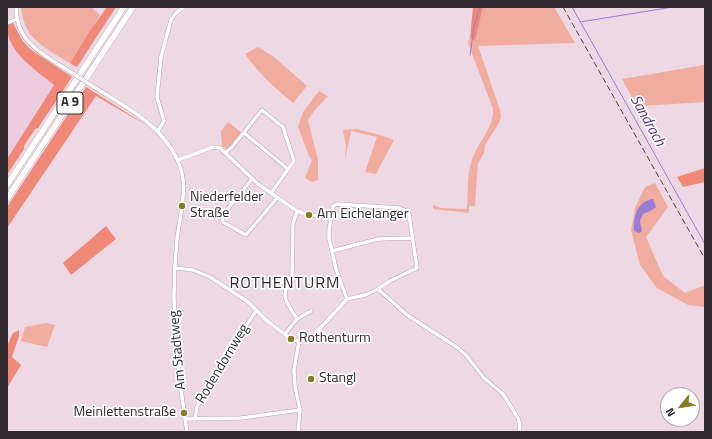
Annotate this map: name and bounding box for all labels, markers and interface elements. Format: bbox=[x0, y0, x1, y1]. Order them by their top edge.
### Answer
road number: A 9 bbox=[57, 92, 83, 114]
water label: Sandrach bbox=[626, 92, 668, 150]
place label: Niederfelder Straße bbox=[190, 190, 263, 222]
marker: Niederfelder Straße bbox=[177, 201, 187, 211]
place label: Am Eichelanger bbox=[317, 207, 409, 223]
marker: Am Eichelanger bbox=[304, 210, 314, 220]
district label: ROTHENTURM bbox=[230, 274, 340, 294]
street label: Am Stadtweg bbox=[166, 310, 190, 390]
street label: Rodendornweg bbox=[193, 321, 253, 407]
place label: Rothenturm bbox=[299, 331, 371, 347]
marker: Rothenturm bbox=[286, 334, 296, 344]
place label: Stangl bbox=[319, 371, 356, 387]
marker: Stangl bbox=[306, 374, 316, 384]
north arrow bbox=[660, 387, 700, 427]
place label: Meinlettenstraße bbox=[74, 405, 176, 421]
text: N bbox=[662, 405, 679, 420]
marker: Meinlettenstraße bbox=[179, 408, 189, 418]

